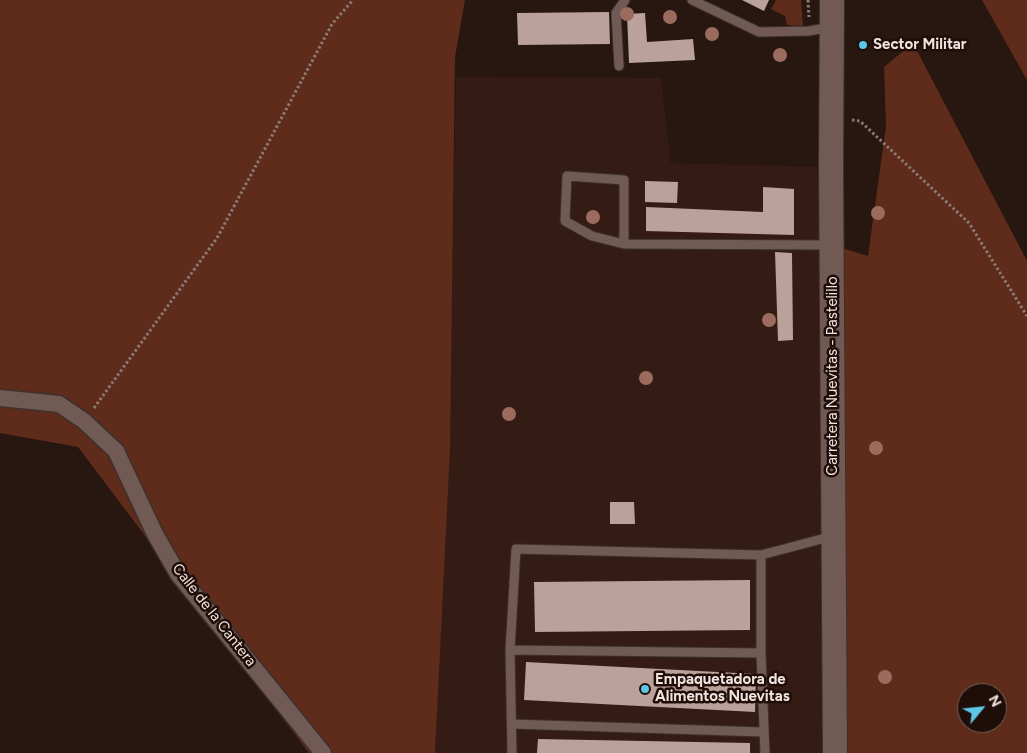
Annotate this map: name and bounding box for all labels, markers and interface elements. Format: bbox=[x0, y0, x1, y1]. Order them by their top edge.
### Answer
place label: Sector Militar bbox=[873, 36, 966, 54]
marker: Sector Militar bbox=[857, 39, 869, 51]
street label: Carretera Nuevitas - Pastelillo bbox=[824, 276, 842, 476]
street label: Calle de la Cantera bbox=[168, 560, 260, 670]
place label: Empaquetadora de Alimentos Nuevitas bbox=[655, 671, 790, 706]
marker: Empaquetadora de Alimentos Nuevitas bbox=[639, 683, 651, 695]
north arrow bbox=[957, 683, 1007, 733]
text: N bbox=[985, 692, 1005, 710]

